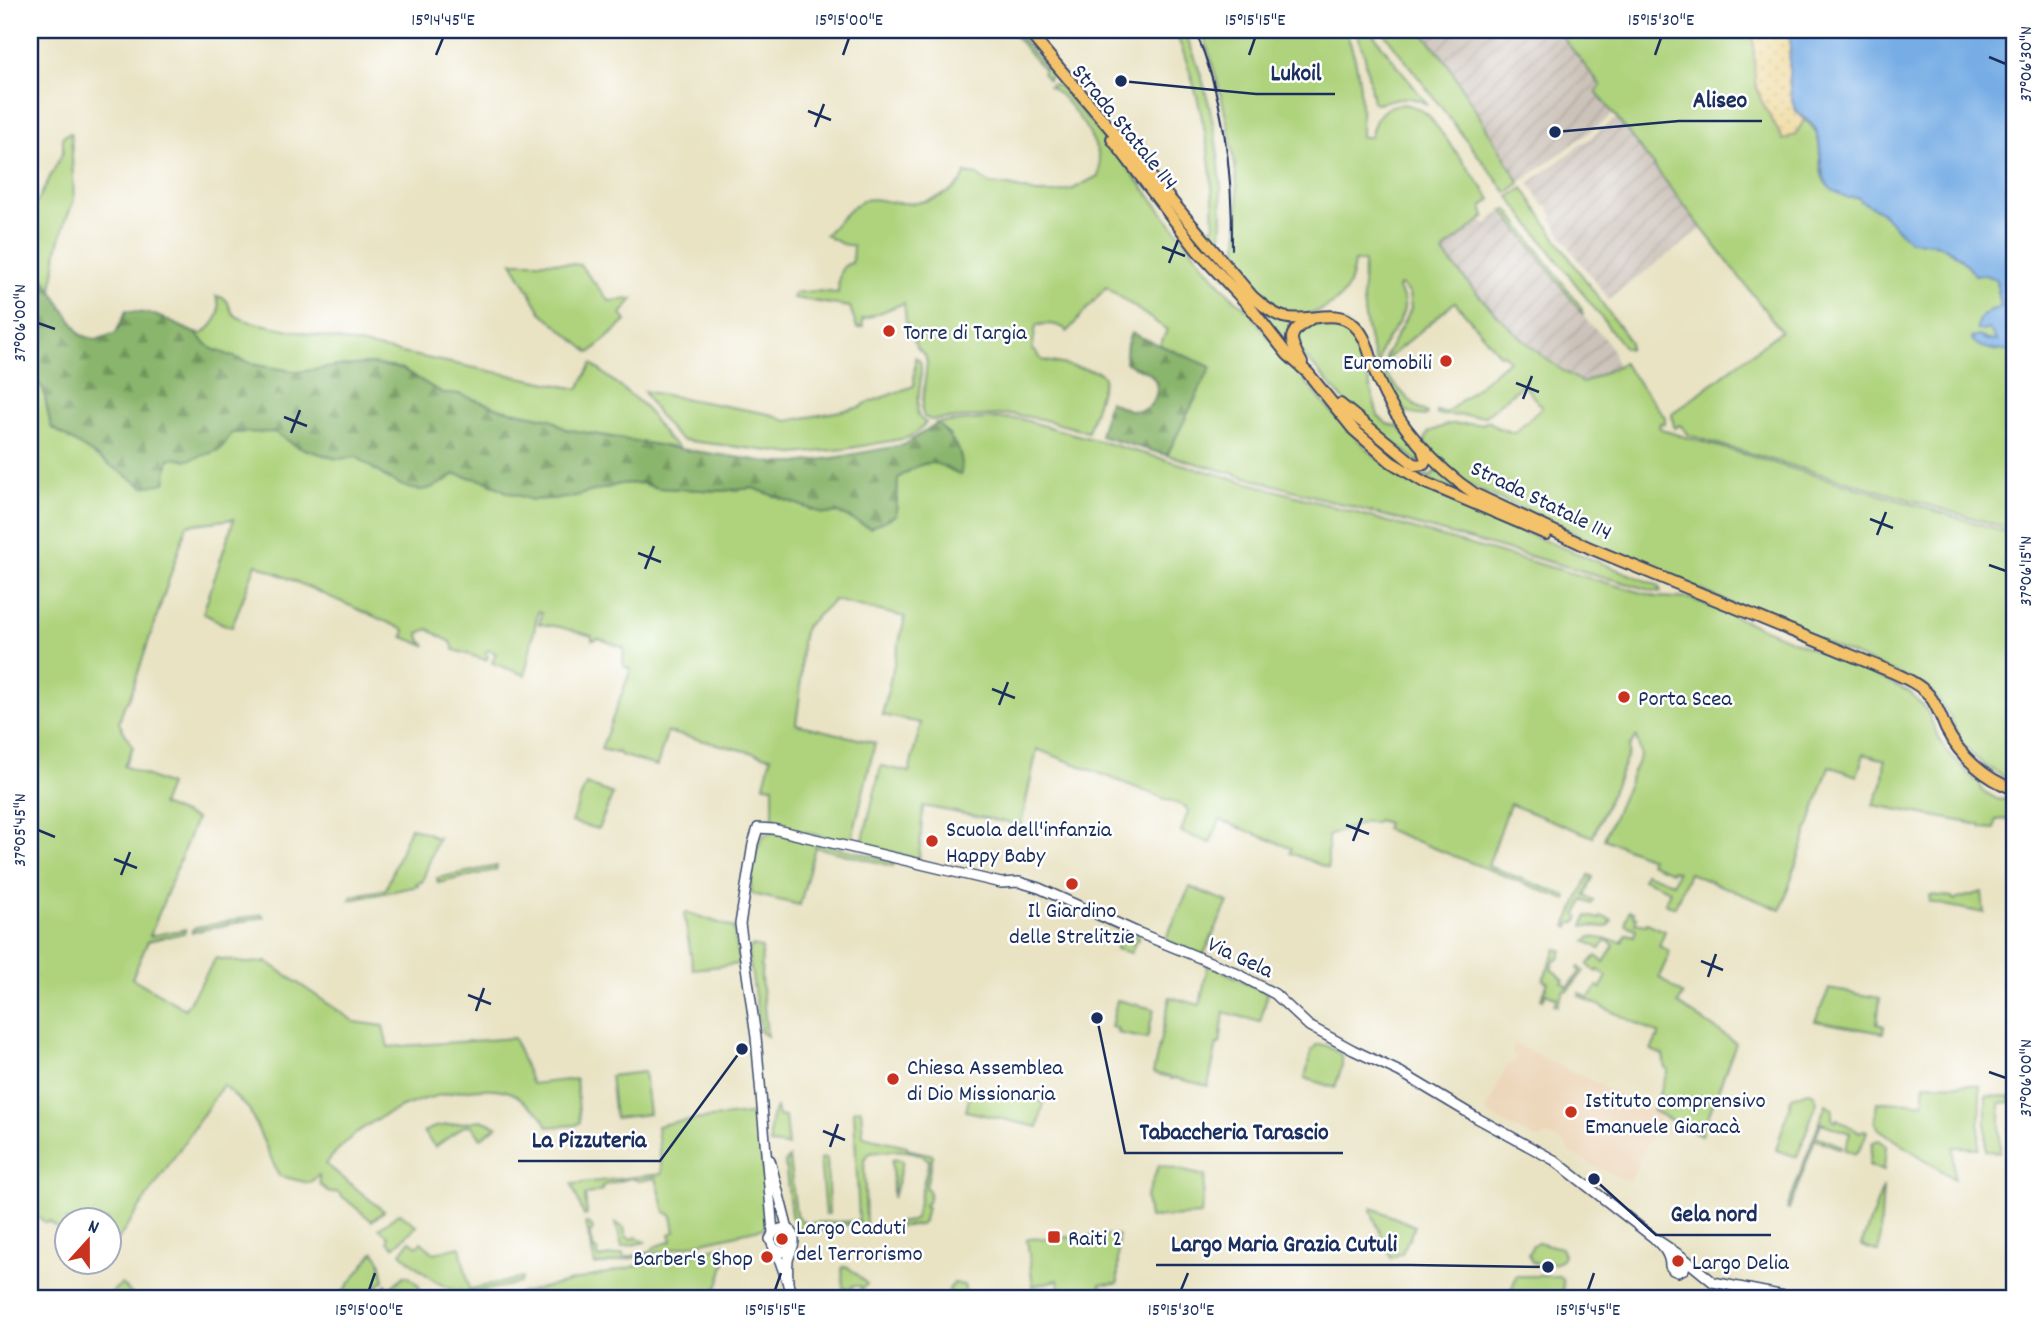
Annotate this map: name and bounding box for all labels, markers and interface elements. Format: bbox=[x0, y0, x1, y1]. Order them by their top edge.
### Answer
text: 15°14'45"E bbox=[411, 9, 475, 34]
text: 15°15'00"E bbox=[815, 9, 883, 34]
text: 15°15'15"E bbox=[1225, 9, 1285, 34]
text: 15°15'30"E bbox=[1628, 9, 1694, 34]
text: 37°06'30"N bbox=[2015, 26, 2040, 102]
callout: Lukoil bbox=[1256, 49, 1335, 94]
street label: Strada Statale 114 bbox=[1062, 58, 1185, 198]
text: Lukoil bbox=[1271, 58, 1322, 92]
callout: Aliseo bbox=[1679, 76, 1762, 121]
text: Aliseo bbox=[1693, 85, 1748, 119]
text: 37°06'00"N bbox=[9, 284, 34, 362]
place label: Torre di Targia bbox=[903, 318, 1028, 351]
marker: Torre di Targia bbox=[881, 323, 897, 339]
place label: Euromobili bbox=[1343, 348, 1432, 381]
marker: Euromobili bbox=[1438, 353, 1454, 369]
street label: Strada Statale 114 bbox=[1464, 454, 1617, 551]
text: 37°06'15"N bbox=[2015, 536, 2040, 606]
place label: Porta Scea bbox=[1638, 684, 1733, 717]
marker: Porta Scea bbox=[1616, 689, 1632, 705]
text: 37°05'45"N bbox=[9, 793, 34, 867]
place label: Scuola dell'infanzia Happy Baby bbox=[946, 815, 1113, 874]
marker: Scuola dell'infanzia Happy Baby bbox=[924, 833, 940, 849]
marker: Il Giardino delle Strelitzie bbox=[1064, 876, 1080, 892]
place label: Il Giardino delle Strelitzie bbox=[1009, 896, 1135, 955]
street label: Via Gela bbox=[1201, 930, 1279, 989]
text: 37°06'00"N bbox=[2015, 1039, 2040, 1117]
place label: Chiesa Assemblea di Dio Missionaria bbox=[907, 1053, 1064, 1112]
marker: Chiesa Assemblea di Dio Missionaria bbox=[885, 1071, 901, 1087]
place label: Istituto comprensivo Emanuele Giaracà bbox=[1585, 1086, 1766, 1145]
marker: Istituto comprensivo Emanuele Giaracà bbox=[1563, 1104, 1579, 1120]
callout: Tabaccheria Tarascio bbox=[1125, 1108, 1343, 1153]
callout: La Pizzuteria bbox=[518, 1116, 660, 1161]
text: Tabaccheria Tarascio bbox=[1139, 1117, 1329, 1151]
text: La Pizzuteria bbox=[532, 1125, 647, 1159]
callout: Gela nord bbox=[1656, 1190, 1771, 1235]
text: Gela nord bbox=[1670, 1199, 1758, 1233]
north arrow bbox=[52, 1206, 122, 1276]
place label: Largo Caduti del Terrorismo bbox=[796, 1213, 923, 1272]
text: N bbox=[84, 1214, 102, 1243]
callout: Largo Maria Grazia Cutuli bbox=[1156, 1220, 1411, 1265]
place label: Raiti 2 bbox=[1068, 1224, 1122, 1257]
marker: Raiti 2 bbox=[1046, 1229, 1062, 1245]
text: Largo Maria Grazia Cutuli bbox=[1171, 1229, 1398, 1263]
marker: Largo Caduti del Terrorismo bbox=[774, 1231, 790, 1247]
place label: Barber's Shop bbox=[633, 1244, 753, 1277]
place label: Largo Delia bbox=[1692, 1248, 1790, 1281]
marker: Barber's Shop bbox=[759, 1249, 775, 1265]
marker: Largo Delia bbox=[1670, 1253, 1686, 1269]
text: 15°15'00"E bbox=[335, 1299, 403, 1324]
text: 15°15'15"E bbox=[745, 1299, 805, 1324]
text: 15°15'30"E bbox=[1148, 1299, 1214, 1324]
text: 15°15'45"E bbox=[1556, 1299, 1620, 1324]

